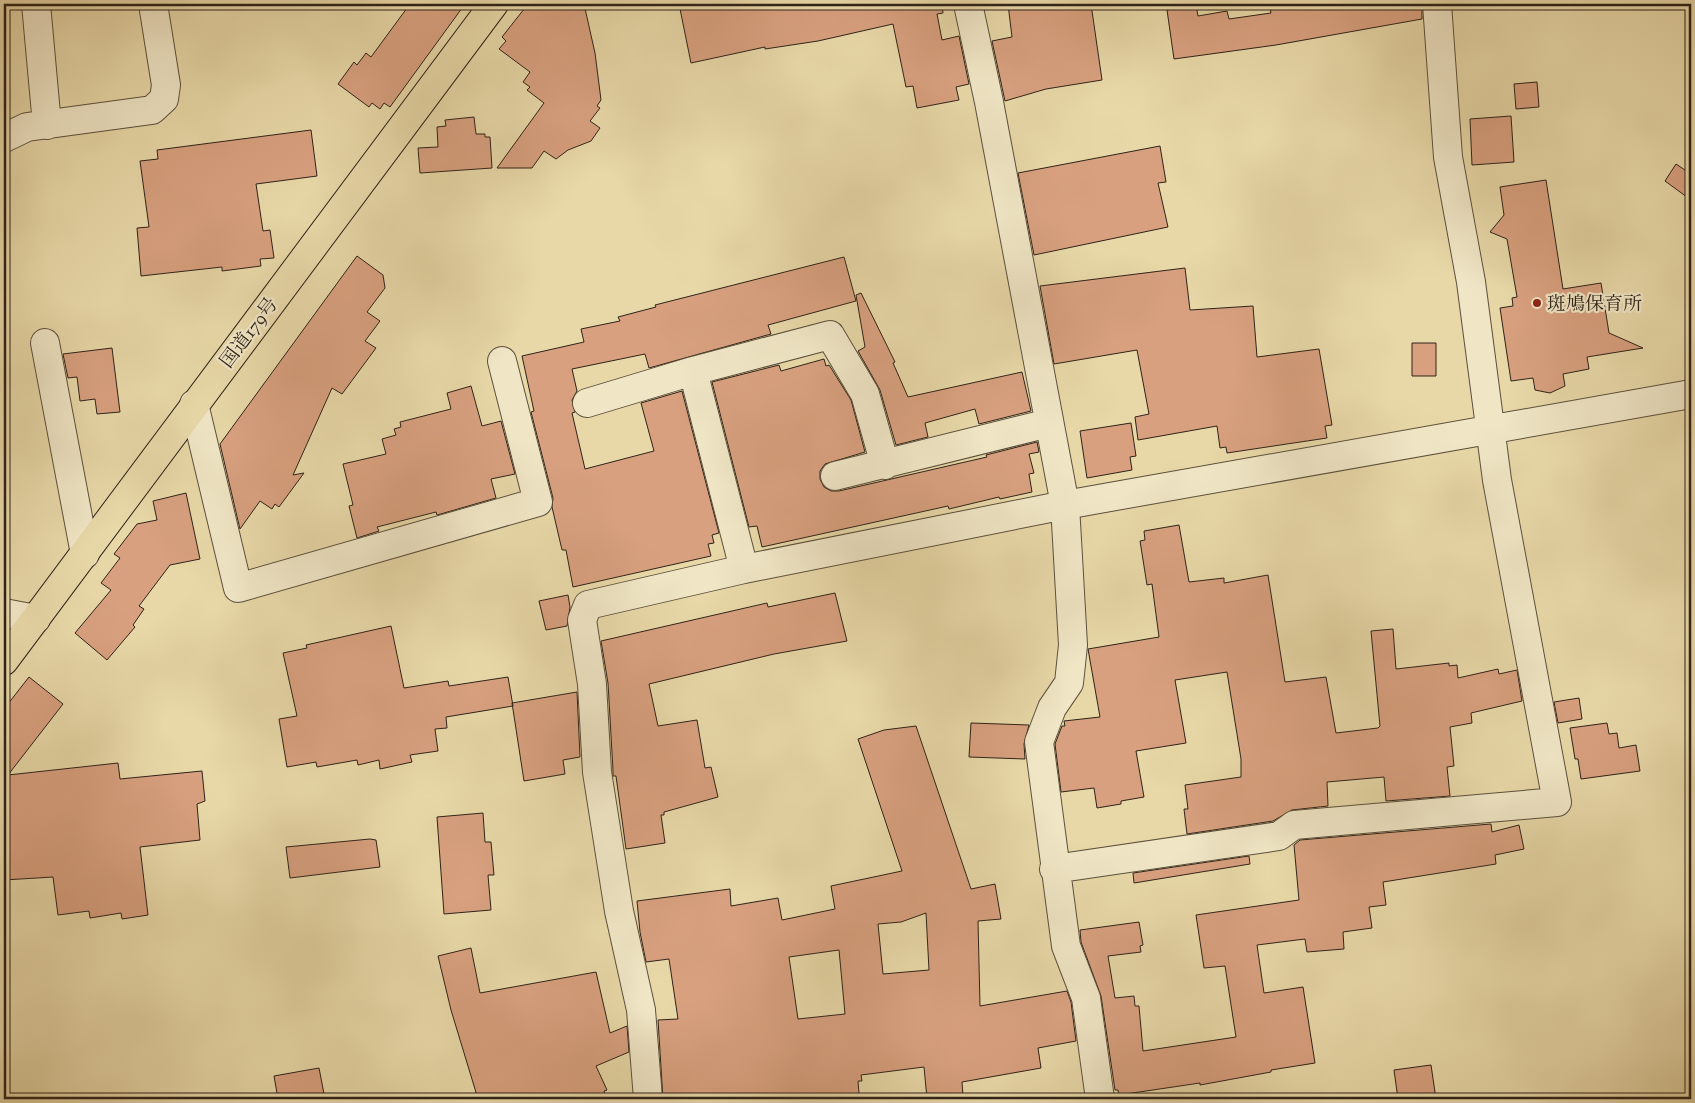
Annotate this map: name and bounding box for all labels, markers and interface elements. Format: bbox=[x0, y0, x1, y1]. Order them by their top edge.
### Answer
place label: 斑鳩保育所 bbox=[1547, 292, 1642, 319]
street label: 国道179号 bbox=[215, 293, 285, 374]
marker: 斑鳩保育所 bbox=[1531, 297, 1543, 309]

